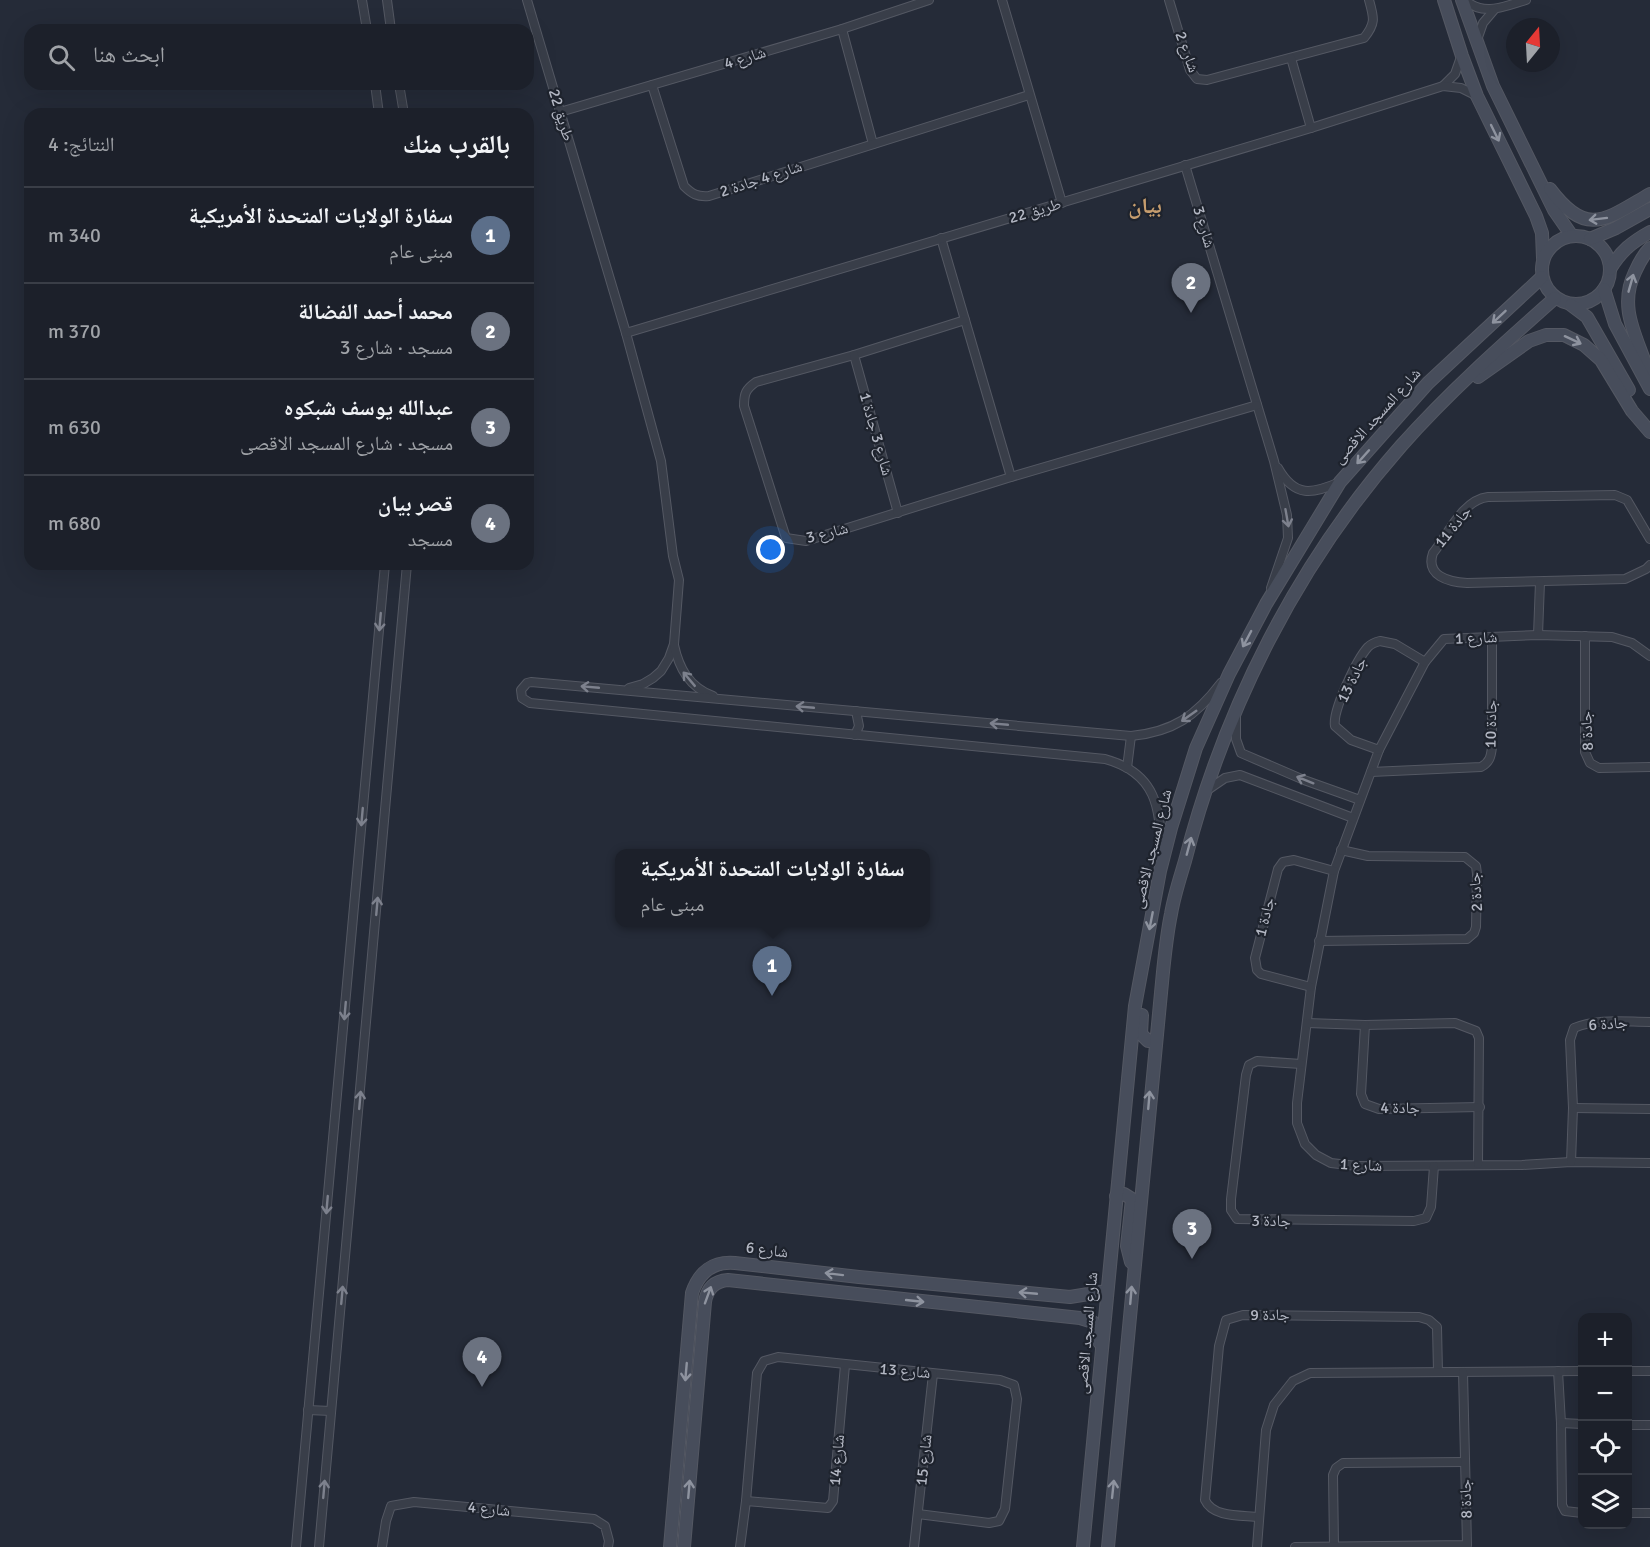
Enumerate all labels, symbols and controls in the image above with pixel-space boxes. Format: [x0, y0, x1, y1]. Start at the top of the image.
north arrow [1506, 18, 1560, 72]
search box [24, 24, 534, 90]
street label: شارع 2 [1170, 29, 1204, 75]
icon: search [45, 41, 78, 74]
text: ابحث هنا [93, 41, 165, 68]
street label: شارع 4 [722, 42, 768, 74]
street label: طريق 22 [544, 86, 578, 144]
one-way arrow [1490, 123, 1502, 141]
text: بالقرب منك [403, 129, 510, 161]
text: النتائج: 4 [48, 132, 115, 157]
street label: شارع 4 جادة 2 [717, 156, 805, 202]
district label: بيان [1128, 192, 1162, 219]
street label: طريق 22 [1006, 194, 1064, 228]
text: سفارة الولايات المتحدة الأمريكية [189, 202, 453, 229]
street label: شارع 3 [1188, 204, 1220, 250]
one-way arrow [1589, 213, 1608, 224]
text: 340 m [48, 223, 101, 248]
text: 1 [485, 223, 496, 248]
text: مبنى عام [389, 239, 453, 264]
pin: 2 [1172, 264, 1210, 313]
one-way arrow [1626, 274, 1637, 293]
text: محمد أحمد الفضالة [298, 298, 453, 325]
one-way arrow [1491, 310, 1506, 324]
text: 370 m [48, 319, 101, 344]
text: 2 [485, 319, 496, 344]
one-way arrow [1563, 334, 1581, 346]
text: مسجد · شارع 3 [340, 335, 453, 360]
street label: شارع المسجد الاقصى [1329, 364, 1425, 468]
street label: شارع 3 جادة 1 [855, 390, 897, 478]
text: عبدالله يوسف شبكوه [284, 394, 453, 421]
text: 630 m [48, 415, 101, 440]
text: 3 [485, 415, 496, 440]
text: مسجد · شارع المسجد الاقصى [240, 431, 453, 456]
one-way arrow [1356, 449, 1370, 464]
text: قصر بيان [378, 490, 453, 517]
street label: جادة 11 [1430, 502, 1476, 552]
one-way arrow [1282, 508, 1293, 527]
text: 680 m [48, 511, 101, 536]
text: 4 [485, 511, 496, 536]
street label: شارع 3 [804, 518, 850, 548]
text: مسجد [408, 527, 453, 552]
your location [756, 535, 785, 564]
one-way arrow [374, 612, 385, 632]
street label: شارع 1 [1454, 627, 1498, 649]
one-way arrow [1241, 629, 1253, 647]
street label: جادة 13 [1332, 654, 1372, 706]
one-way arrow [683, 671, 696, 687]
one-way arrow [580, 681, 600, 692]
street label: جادة 10 [1481, 700, 1501, 748]
one-way arrow [795, 701, 815, 712]
one-way arrow [1182, 710, 1198, 722]
street label: جادة 8 [1576, 711, 1598, 751]
one-way arrow [990, 718, 1009, 729]
one-way arrow [1296, 774, 1315, 785]
street label: شارع المسجد الاقصى [1127, 787, 1177, 911]
one-way arrow [356, 806, 367, 826]
one-way arrow [1183, 837, 1195, 856]
popup [615, 849, 930, 927]
text: سفارة الولايات المتحدة الأمريكية [640, 855, 905, 882]
street label: جادة 2 [1465, 872, 1487, 912]
text: مبنى عام [640, 892, 704, 917]
street label: جادة 1 [1251, 895, 1279, 939]
one-way arrow [372, 897, 383, 917]
one-way arrow [1145, 911, 1156, 930]
pin: 1 [752, 946, 792, 996]
one-way arrow [339, 1000, 350, 1020]
street label: جادة 6 [1588, 1013, 1628, 1035]
one-way arrow [354, 1091, 365, 1111]
one-way arrow [1144, 1091, 1155, 1111]
street label: جادة 4 [1380, 1098, 1420, 1118]
street label: شارع 1 [1339, 1154, 1383, 1176]
one-way arrow [321, 1194, 332, 1214]
pin: 3 [1172, 1210, 1212, 1259]
street label: جادة 3 [1251, 1211, 1291, 1231]
street label: شارع 6 [745, 1237, 789, 1263]
one-way arrow [825, 1269, 844, 1280]
street label: شارع المسجد الاقصى [1072, 1271, 1102, 1395]
one-way arrow [337, 1285, 348, 1305]
one-way arrow [1126, 1285, 1137, 1305]
one-way arrow [704, 1287, 715, 1305]
one-way arrow [1019, 1287, 1039, 1298]
one-way arrow [904, 1296, 924, 1307]
street label: جادة 9 [1250, 1305, 1290, 1325]
map controls [1578, 1313, 1632, 1529]
button: + [1578, 1313, 1632, 1367]
pin: 4 [462, 1338, 502, 1387]
street label: شارع 13 [879, 1359, 931, 1383]
one-way arrow [681, 1362, 692, 1382]
button: − [1578, 1367, 1632, 1421]
button: locate [1578, 1421, 1632, 1475]
street label: شارع 15 [911, 1433, 937, 1487]
street label: شارع 14 [825, 1434, 849, 1486]
button: layers [1578, 1475, 1632, 1529]
one-way arrow [319, 1479, 330, 1499]
one-way arrow [684, 1479, 695, 1499]
one-way arrow [1108, 1479, 1119, 1499]
street label: جادة 8 [1455, 1479, 1477, 1519]
street label: شارع 4 [467, 1497, 511, 1521]

